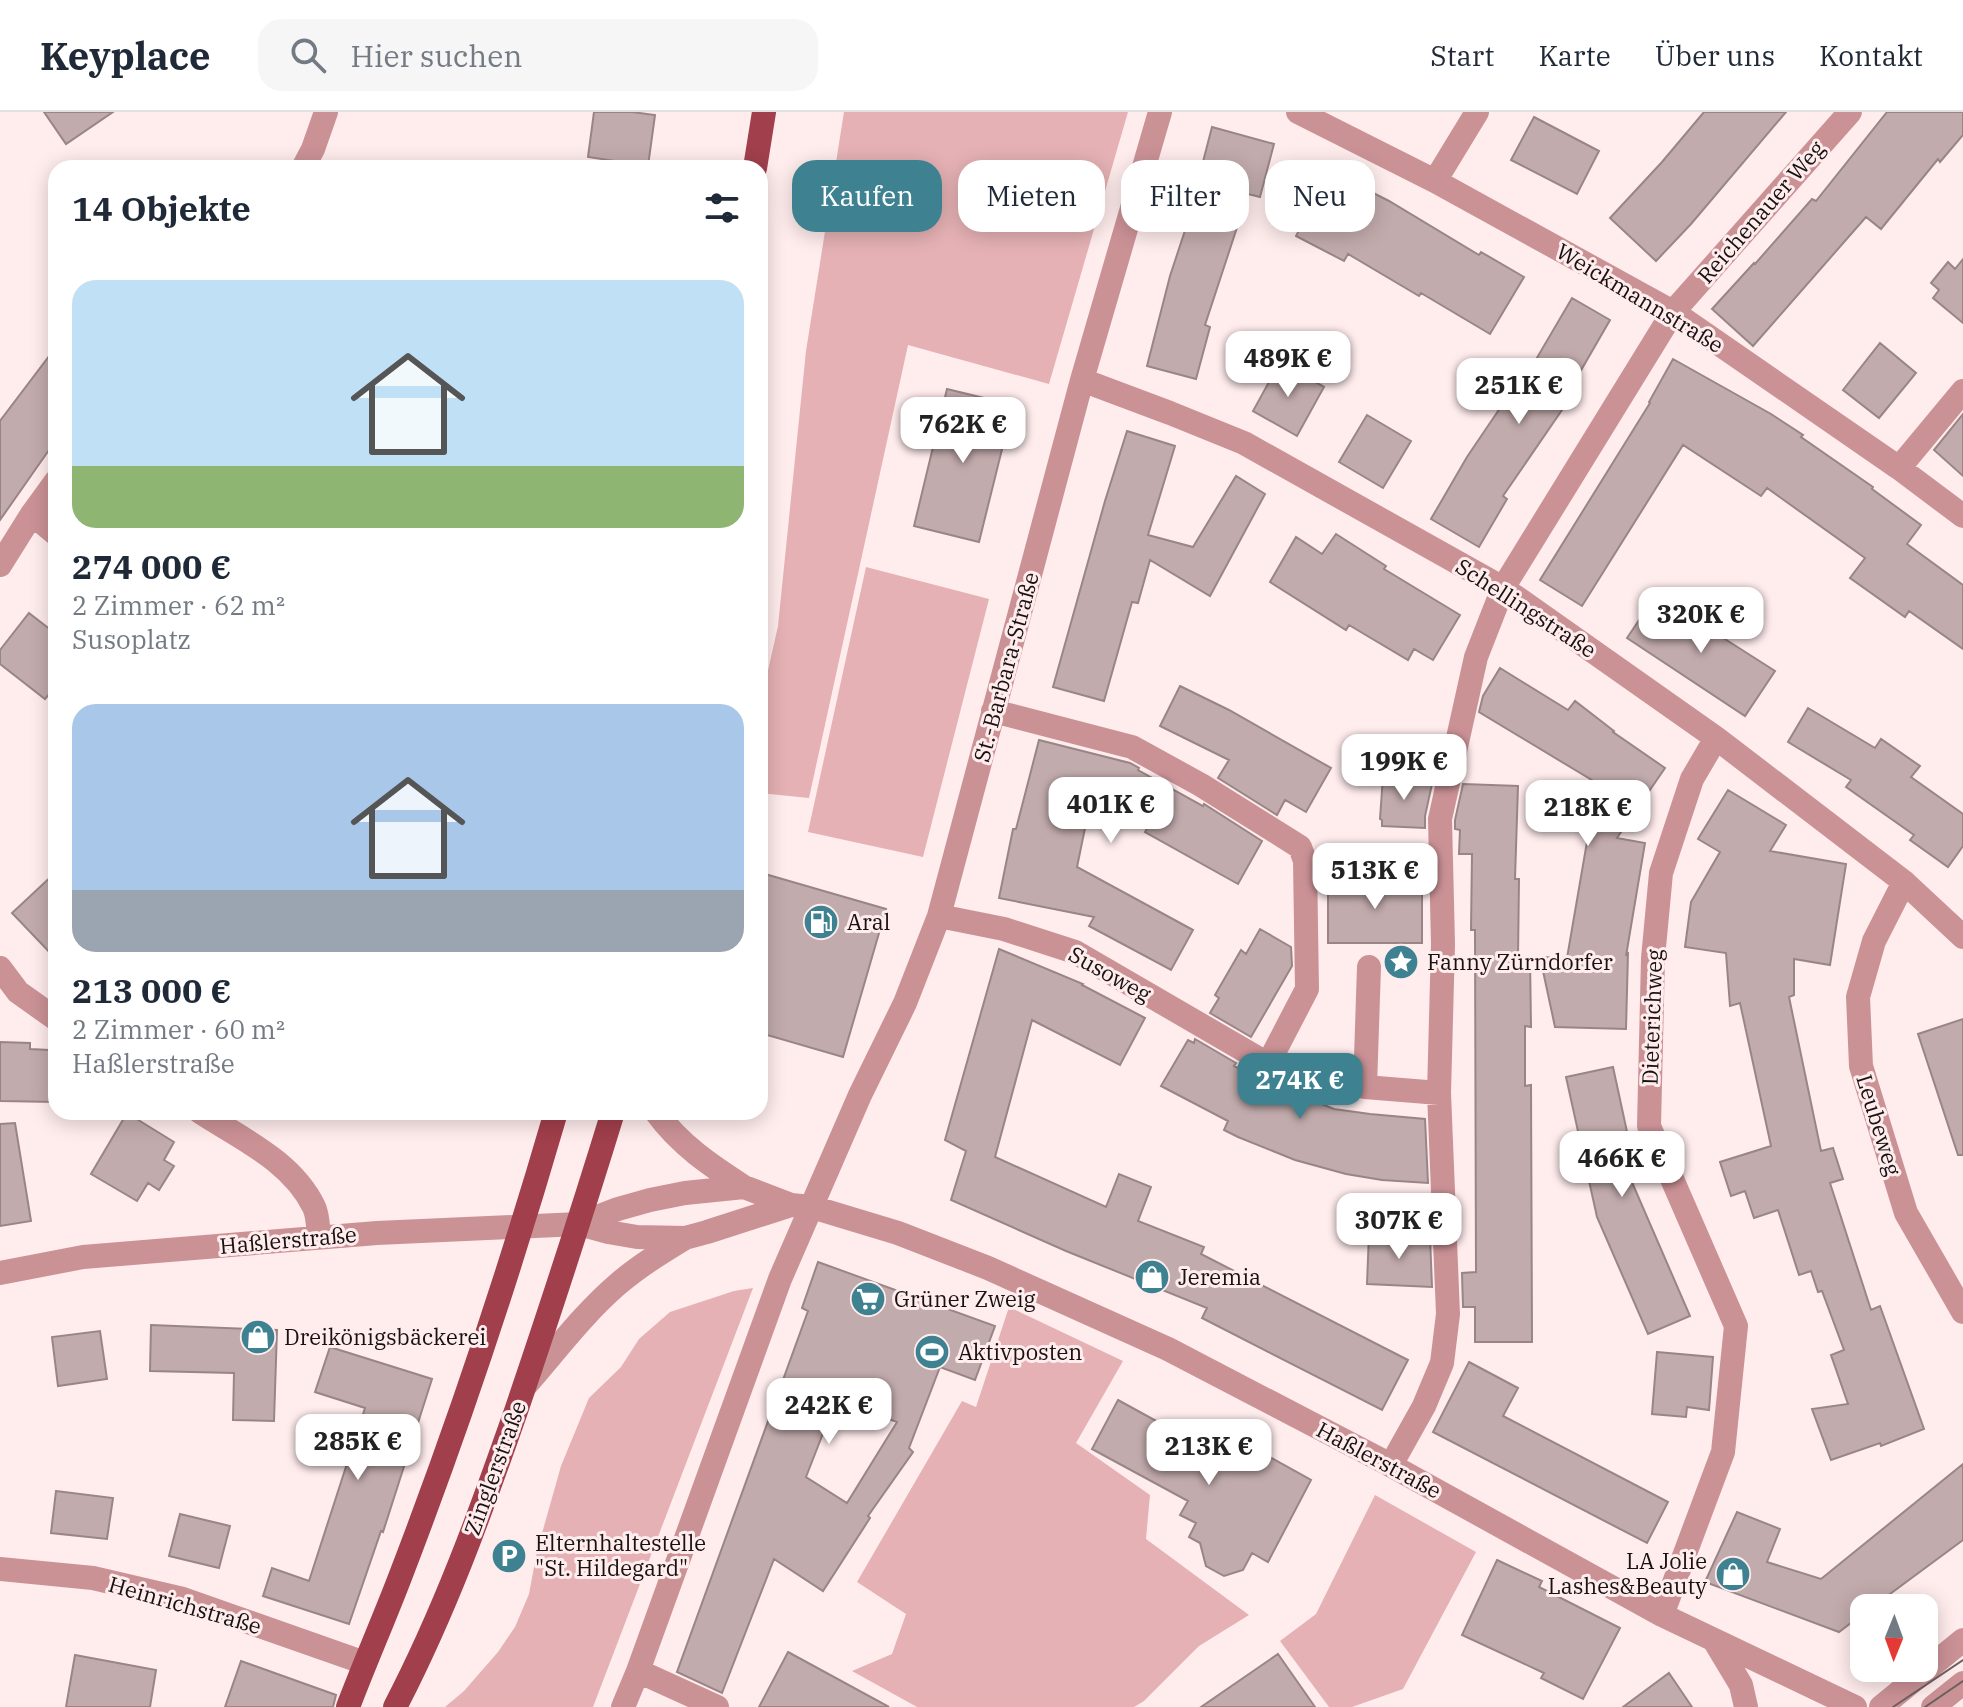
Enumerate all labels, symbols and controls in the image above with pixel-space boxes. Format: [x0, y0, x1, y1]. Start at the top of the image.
search box [258, 19, 818, 91]
text: Keyplace [40, 31, 210, 80]
icon: search [286, 33, 330, 77]
text: Hier suchen [350, 36, 523, 75]
text: Start [1430, 37, 1494, 74]
text: Karte [1538, 37, 1611, 74]
text: Über uns [1655, 37, 1775, 74]
text: Kontakt [1819, 37, 1923, 74]
street label: Reichenauer Weg [1691, 134, 1831, 289]
chip: Kaufen [792, 160, 942, 232]
chip: Mieten [958, 160, 1105, 232]
chip: Filter [1121, 160, 1249, 232]
chip: Neu [1265, 160, 1375, 232]
text: 14 Objekte [72, 186, 251, 230]
icon: filters [700, 186, 744, 230]
street label: Weickmannstraße [1551, 236, 1729, 359]
pin: 489K € [1223, 331, 1353, 399]
icon: home [336, 332, 480, 476]
text: 489K € [1244, 340, 1332, 374]
pin: 251K € [1454, 358, 1584, 426]
text: 251K € [1475, 367, 1563, 401]
pin: 762K € [898, 397, 1028, 465]
text: 762K € [919, 406, 1007, 440]
text: 274 000 € [72, 544, 231, 588]
street label: Schellingstraße [1450, 551, 1602, 664]
street label: St.-Barbara-Straße [966, 569, 1045, 765]
pin: 320K € [1636, 587, 1766, 655]
text: 2 Zimmer · 62 m² [72, 588, 285, 622]
text: 320K € [1657, 596, 1745, 630]
text: Susoplatz [72, 622, 191, 656]
pin: 199K € [1339, 734, 1469, 802]
text: 199K € [1360, 743, 1448, 777]
icon: home [336, 756, 480, 900]
pin: 401K € [1046, 777, 1176, 845]
pin: 218K € [1523, 780, 1653, 848]
text: 401K € [1067, 786, 1155, 820]
text: 218K € [1544, 789, 1632, 823]
pin: 513K € [1310, 843, 1440, 911]
text: 513K € [1331, 852, 1419, 886]
fuel station icon: Aral [802, 903, 840, 941]
place label: Aral [847, 907, 890, 936]
street label: Susoweg [1064, 939, 1157, 1008]
place icon: Fanny Zürndorfer [1382, 943, 1420, 981]
place label: Fanny Zürndorfer [1427, 947, 1613, 976]
street label: Dieterichweg [1635, 948, 1668, 1085]
text: 213 000 € [72, 968, 231, 1012]
text: 2 Zimmer · 60 m² [72, 1012, 285, 1046]
text: Haßlerstraße [72, 1046, 235, 1080]
pin: 274K € [1235, 1053, 1365, 1121]
text: 274K € [1256, 1062, 1344, 1096]
street label: Leubeweg [1850, 1071, 1909, 1179]
pin: 466K € [1557, 1131, 1687, 1199]
text: 466K € [1578, 1140, 1666, 1174]
pin: 307K € [1334, 1193, 1464, 1261]
text: 307K € [1355, 1202, 1443, 1236]
street label: Haßlerstraße [218, 1219, 358, 1260]
shop icon: Jeremia [1133, 1258, 1171, 1296]
place label: Jeremia [1178, 1262, 1261, 1291]
supermarket icon: Grüner Zweig [849, 1280, 887, 1318]
place label: Grüner Zweig [894, 1284, 1036, 1313]
shop icon: Dreikönigsbäckerei [239, 1318, 277, 1356]
place label: Dreikönigsbäckerei [284, 1322, 486, 1351]
sports icon: Aktivposten [913, 1333, 951, 1371]
place label: Aktivposten [958, 1337, 1082, 1366]
pin: 242K € [764, 1378, 894, 1446]
text: 242K € [785, 1387, 873, 1421]
street label: Zinglerstraße [457, 1397, 532, 1539]
pin: 285K € [293, 1414, 423, 1482]
street label: Haßlerstraße [1312, 1414, 1447, 1505]
pin: 213K € [1144, 1419, 1274, 1487]
text: 285K € [314, 1423, 402, 1457]
text: 213K € [1165, 1428, 1253, 1462]
place label: Elternhaltestelle "St. Hildegard" [535, 1528, 706, 1582]
parking icon: Elternhaltestelle "St. Hildegard" [490, 1537, 528, 1575]
place label: LA Jolie Lashes&Beauty [1548, 1546, 1707, 1600]
shop icon: LA Jolie Lashes&Beauty [1714, 1555, 1752, 1593]
street label: Heinrichstraße [105, 1569, 265, 1640]
north arrow [1850, 1594, 1938, 1682]
map controls [1850, 1594, 1938, 1682]

